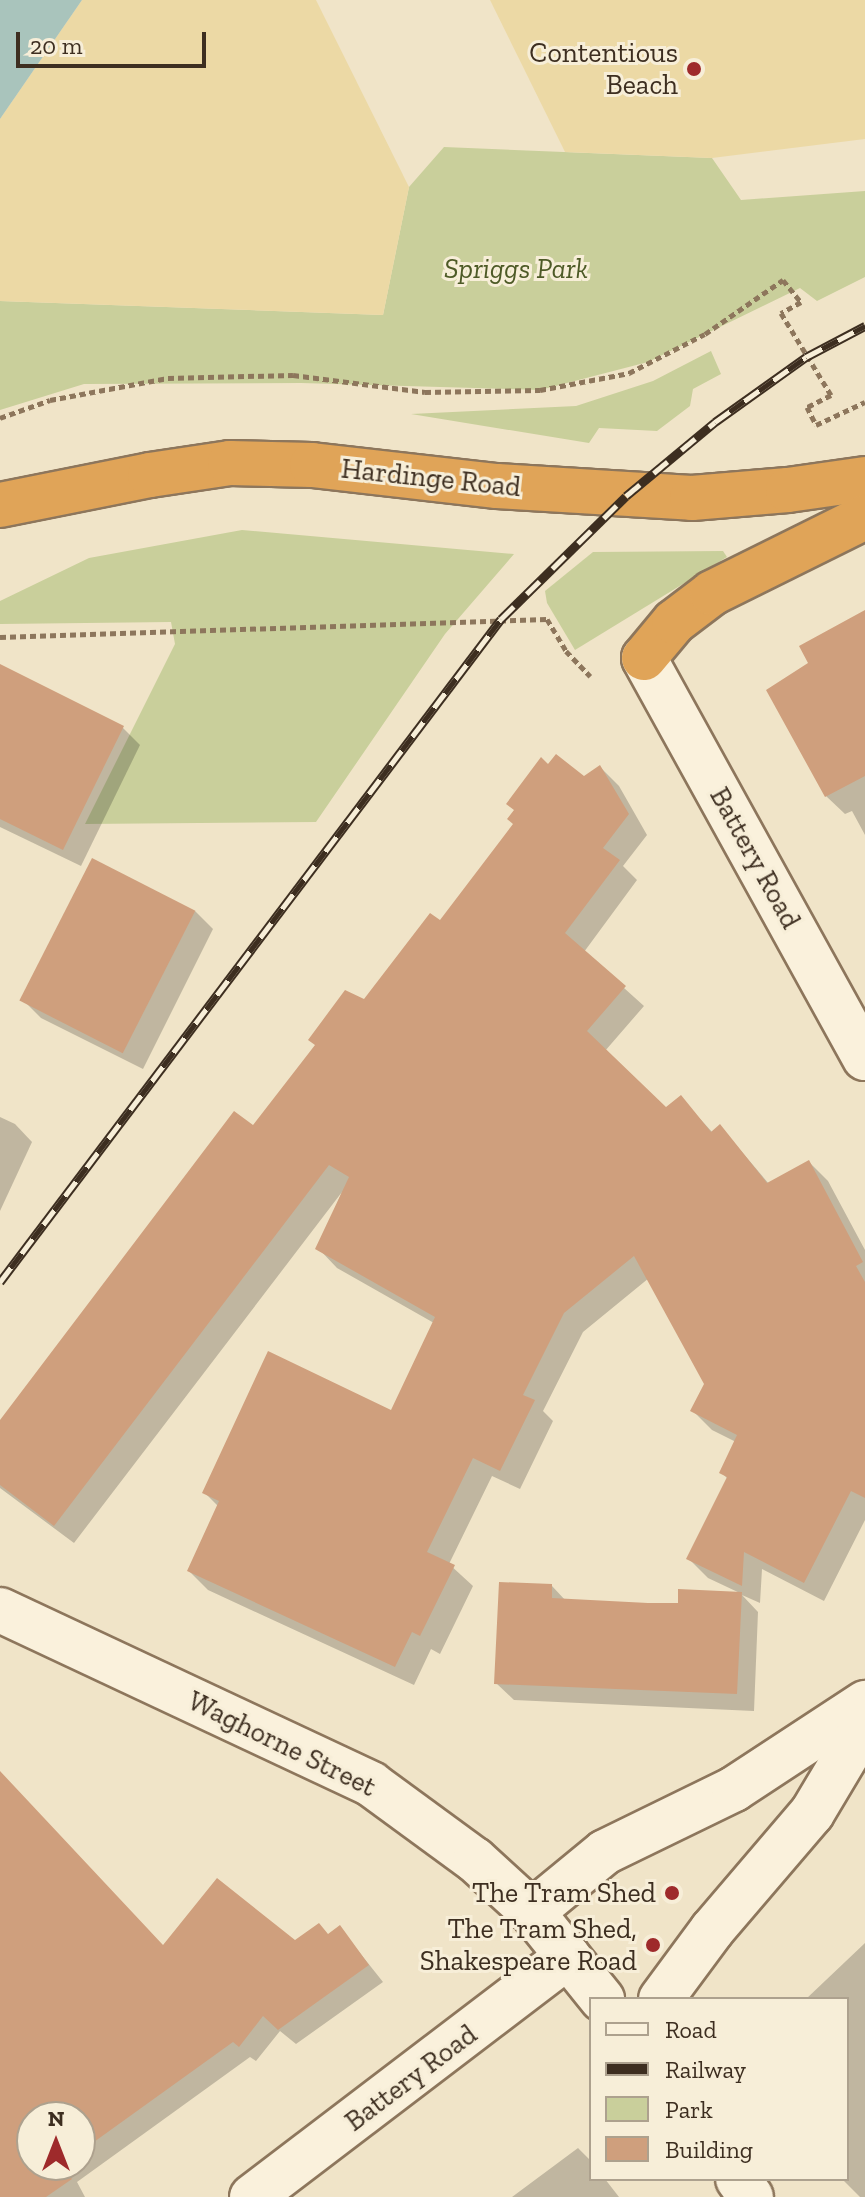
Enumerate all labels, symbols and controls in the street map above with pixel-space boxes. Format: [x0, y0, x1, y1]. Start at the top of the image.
scale bar [20, 16, 210, 66]
text: 20 m [30, 31, 82, 60]
place label: Contentious Beach [529, 36, 678, 102]
marker: Contentious Beach [685, 60, 703, 78]
park label: Spriggs Park [444, 252, 588, 286]
street label: Hardinge Road [340, 452, 522, 504]
street label: Battery Road [702, 781, 808, 935]
street label: Waghorne Street [183, 1684, 381, 1804]
place label: The Tram Shed [472, 1876, 656, 1910]
marker: The Tram Shed [663, 1884, 681, 1902]
place label: The Tram Shed, Shakespeare Road [420, 1912, 637, 1978]
marker: The Tram Shed, Shakespeare Road [644, 1936, 662, 1954]
legend [589, 1997, 849, 2181]
text: Road [665, 2015, 717, 2044]
street label: Battery Road [338, 2017, 484, 2139]
text: Railway [665, 2055, 746, 2084]
text: Park [665, 2095, 713, 2124]
north arrow [16, 2101, 96, 2181]
text: N [48, 2105, 64, 2132]
text: Building [665, 2135, 753, 2164]

